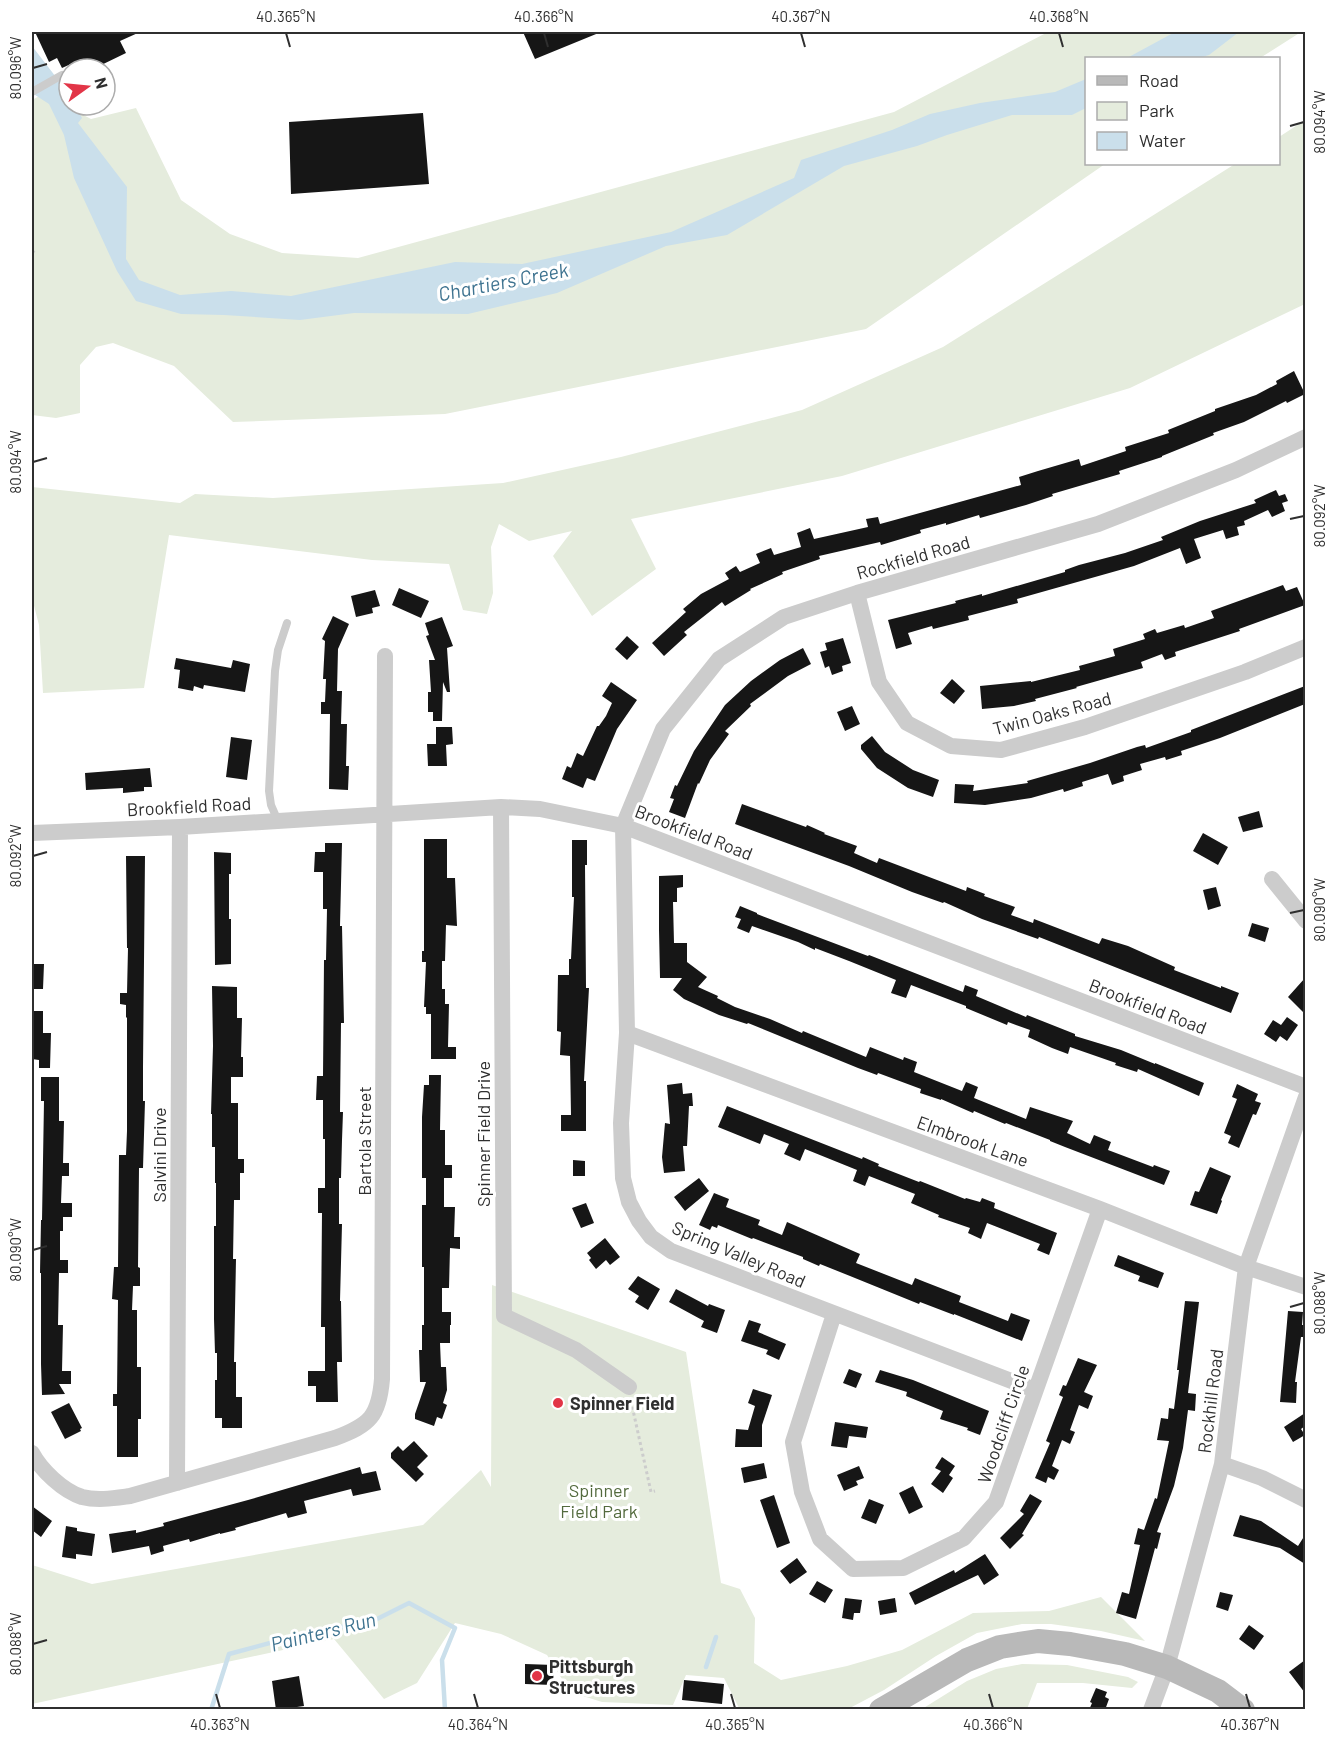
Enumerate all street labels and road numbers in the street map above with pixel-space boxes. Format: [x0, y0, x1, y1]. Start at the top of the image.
street label: Rockfield Road [854, 530, 972, 584]
street label: Twin Oaks Road [990, 687, 1114, 739]
street label: Brookfield Road [126, 792, 252, 820]
street label: Brookfield Road [632, 799, 756, 865]
street label: Brookfield Road [1086, 973, 1210, 1039]
street label: Spinner Field Drive [472, 1061, 494, 1207]
street label: Bartola Street [353, 1086, 375, 1196]
street label: Salvini Drive [148, 1108, 170, 1202]
street label: Elmbrook Lane [914, 1111, 1032, 1171]
street label: Spring Valley Road [669, 1216, 809, 1292]
street label: Rockhill Road [1193, 1347, 1227, 1455]
street label: Woodcliff Circle [972, 1362, 1034, 1486]

